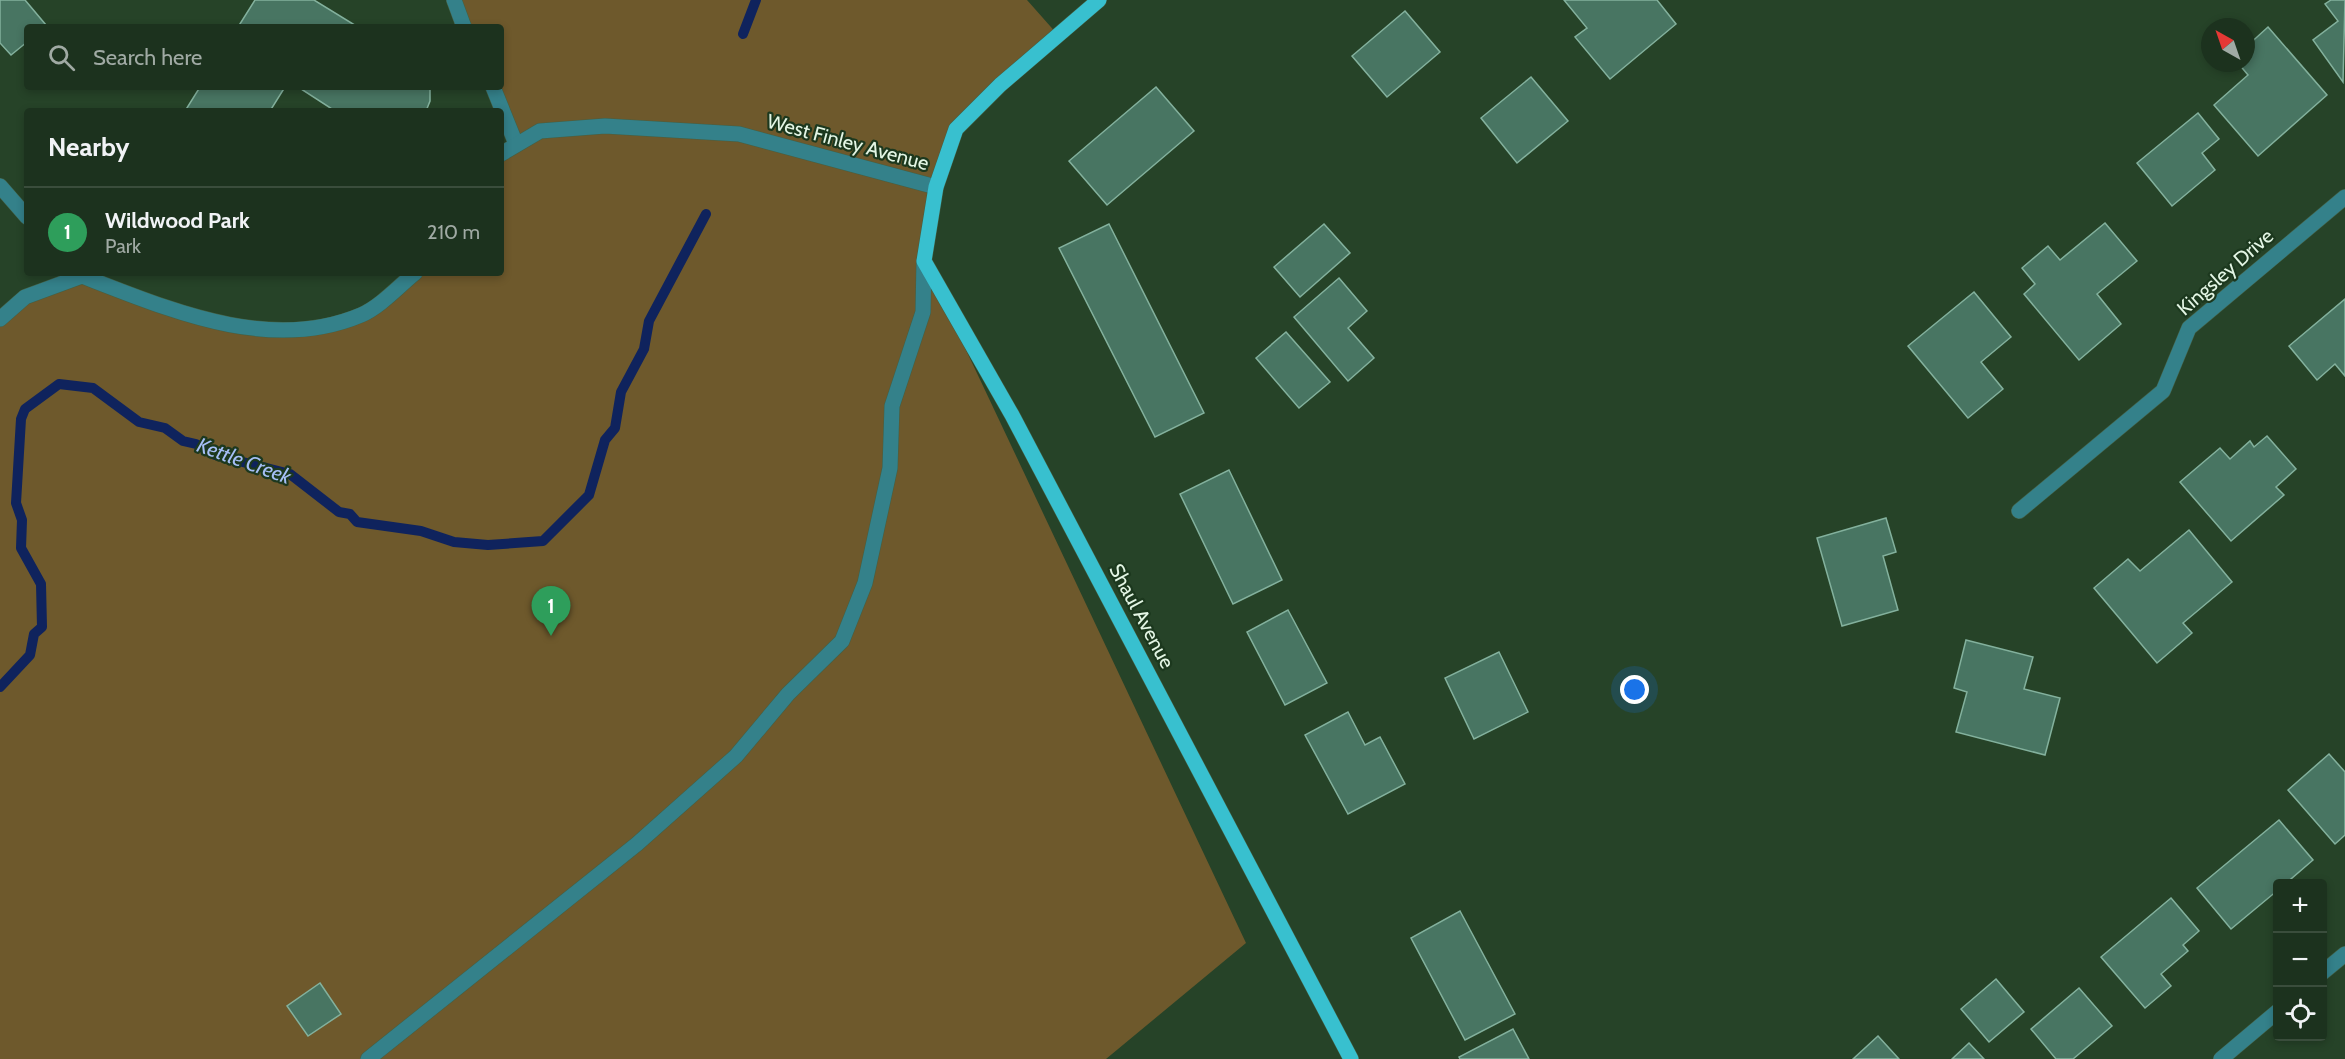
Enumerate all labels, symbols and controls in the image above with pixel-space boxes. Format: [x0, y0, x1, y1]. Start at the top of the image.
north arrow [2201, 18, 2255, 72]
search box [24, 24, 504, 90]
icon: search [45, 41, 78, 74]
text: Search here [93, 44, 202, 71]
street label: West Finley Avenue [765, 109, 931, 175]
text: Nearby [48, 131, 129, 163]
text: Wildwood Park [105, 207, 250, 234]
text: 1 [64, 220, 71, 244]
text: 210 m [427, 220, 480, 244]
street label: Kingsley Drive [2172, 224, 2278, 320]
text: Park [105, 234, 141, 258]
water label: Kettle Creek [194, 432, 296, 489]
street label: Shaul Avenue [1104, 560, 1180, 672]
pin: 1 [532, 586, 570, 636]
your location [1620, 675, 1649, 704]
map controls [2273, 879, 2327, 1041]
button: + [2273, 879, 2327, 933]
button: − [2273, 933, 2327, 987]
button: locate [2273, 987, 2327, 1041]

